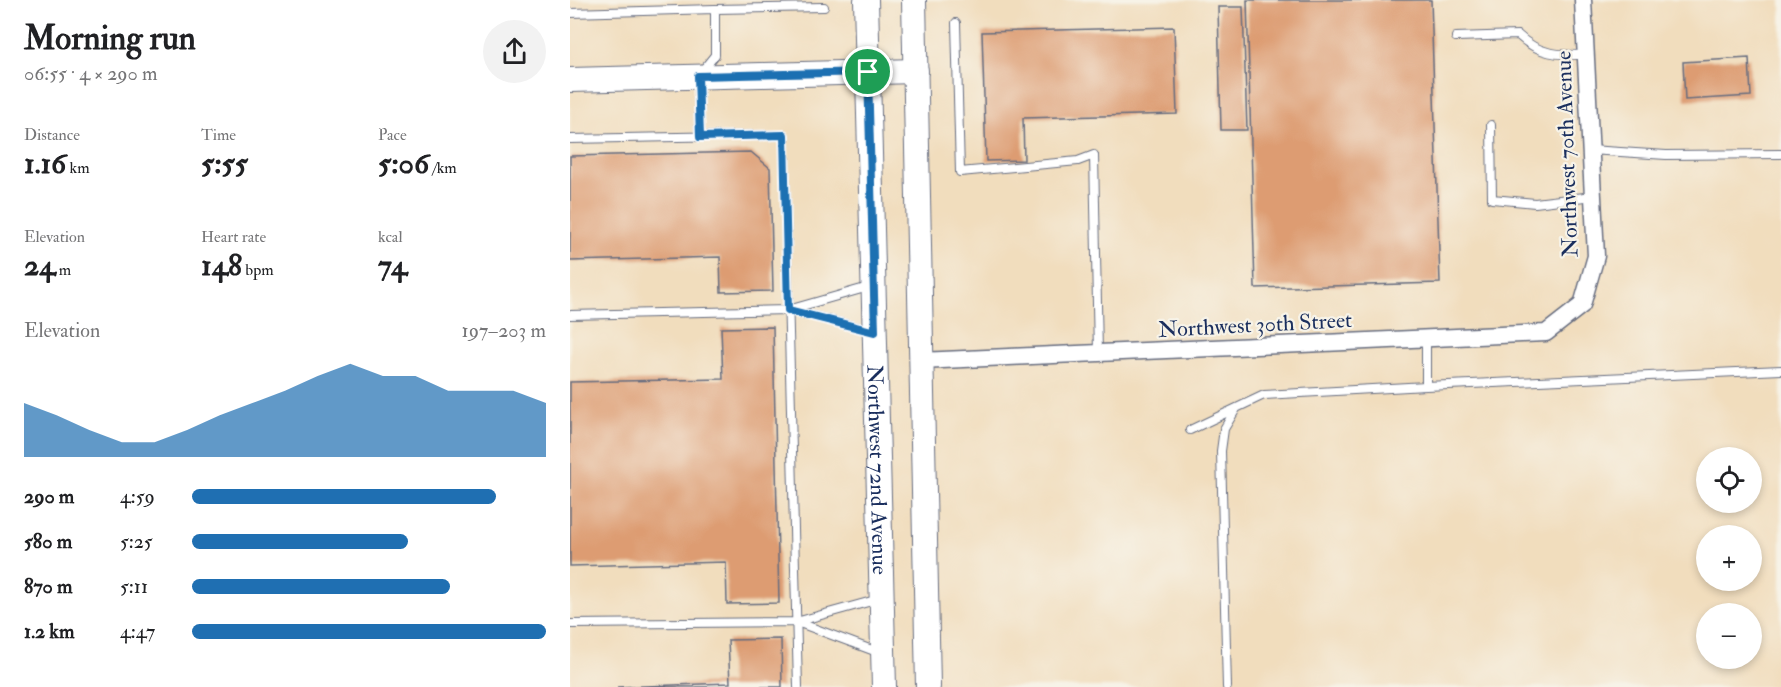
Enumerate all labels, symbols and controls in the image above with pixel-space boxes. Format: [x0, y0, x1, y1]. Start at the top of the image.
text: Morning run [24, 18, 196, 59]
button: share [483, 20, 546, 83]
pin [842, 46, 893, 97]
street label: Northwest 70th Avenue [1549, 50, 1585, 258]
icon: arrive [851, 55, 884, 88]
text: 06:55 · 4 × 290 m [24, 61, 158, 86]
text: Distance [24, 125, 80, 145]
text: Time [201, 125, 236, 145]
text: Pace [378, 125, 407, 145]
text: 1.16 [24, 145, 66, 182]
text: 5:55 [201, 145, 248, 182]
text: 5:06 [378, 145, 429, 182]
text: km [66, 158, 90, 178]
text: /km [429, 158, 457, 178]
text: Elevation [24, 227, 85, 247]
text: Heart rate [201, 227, 266, 247]
text: kcal [378, 227, 403, 247]
text: 24 [24, 247, 55, 284]
text: 148 [201, 247, 242, 284]
text: 74 [378, 247, 407, 284]
text: m [55, 260, 71, 280]
text: bpm [242, 260, 274, 280]
street label: Northwest 30th Street [1157, 306, 1353, 344]
text: Elevation [24, 318, 100, 343]
text: 197–203 m [462, 318, 546, 343]
street label: Northwest 72nd Avenue [861, 364, 894, 575]
map controls [1696, 447, 1762, 669]
button: locate [1696, 447, 1762, 513]
text: 290 m [24, 484, 74, 509]
text: 4:59 [120, 484, 155, 509]
button: + [1696, 525, 1762, 591]
text: 580 m [24, 529, 72, 554]
text: 5:25 [120, 529, 153, 554]
text: 870 m [24, 574, 73, 599]
text: 5:11 [120, 574, 148, 599]
button: − [1696, 603, 1762, 669]
text: 1.2 km [24, 619, 74, 644]
text: 4:47 [120, 619, 155, 644]

